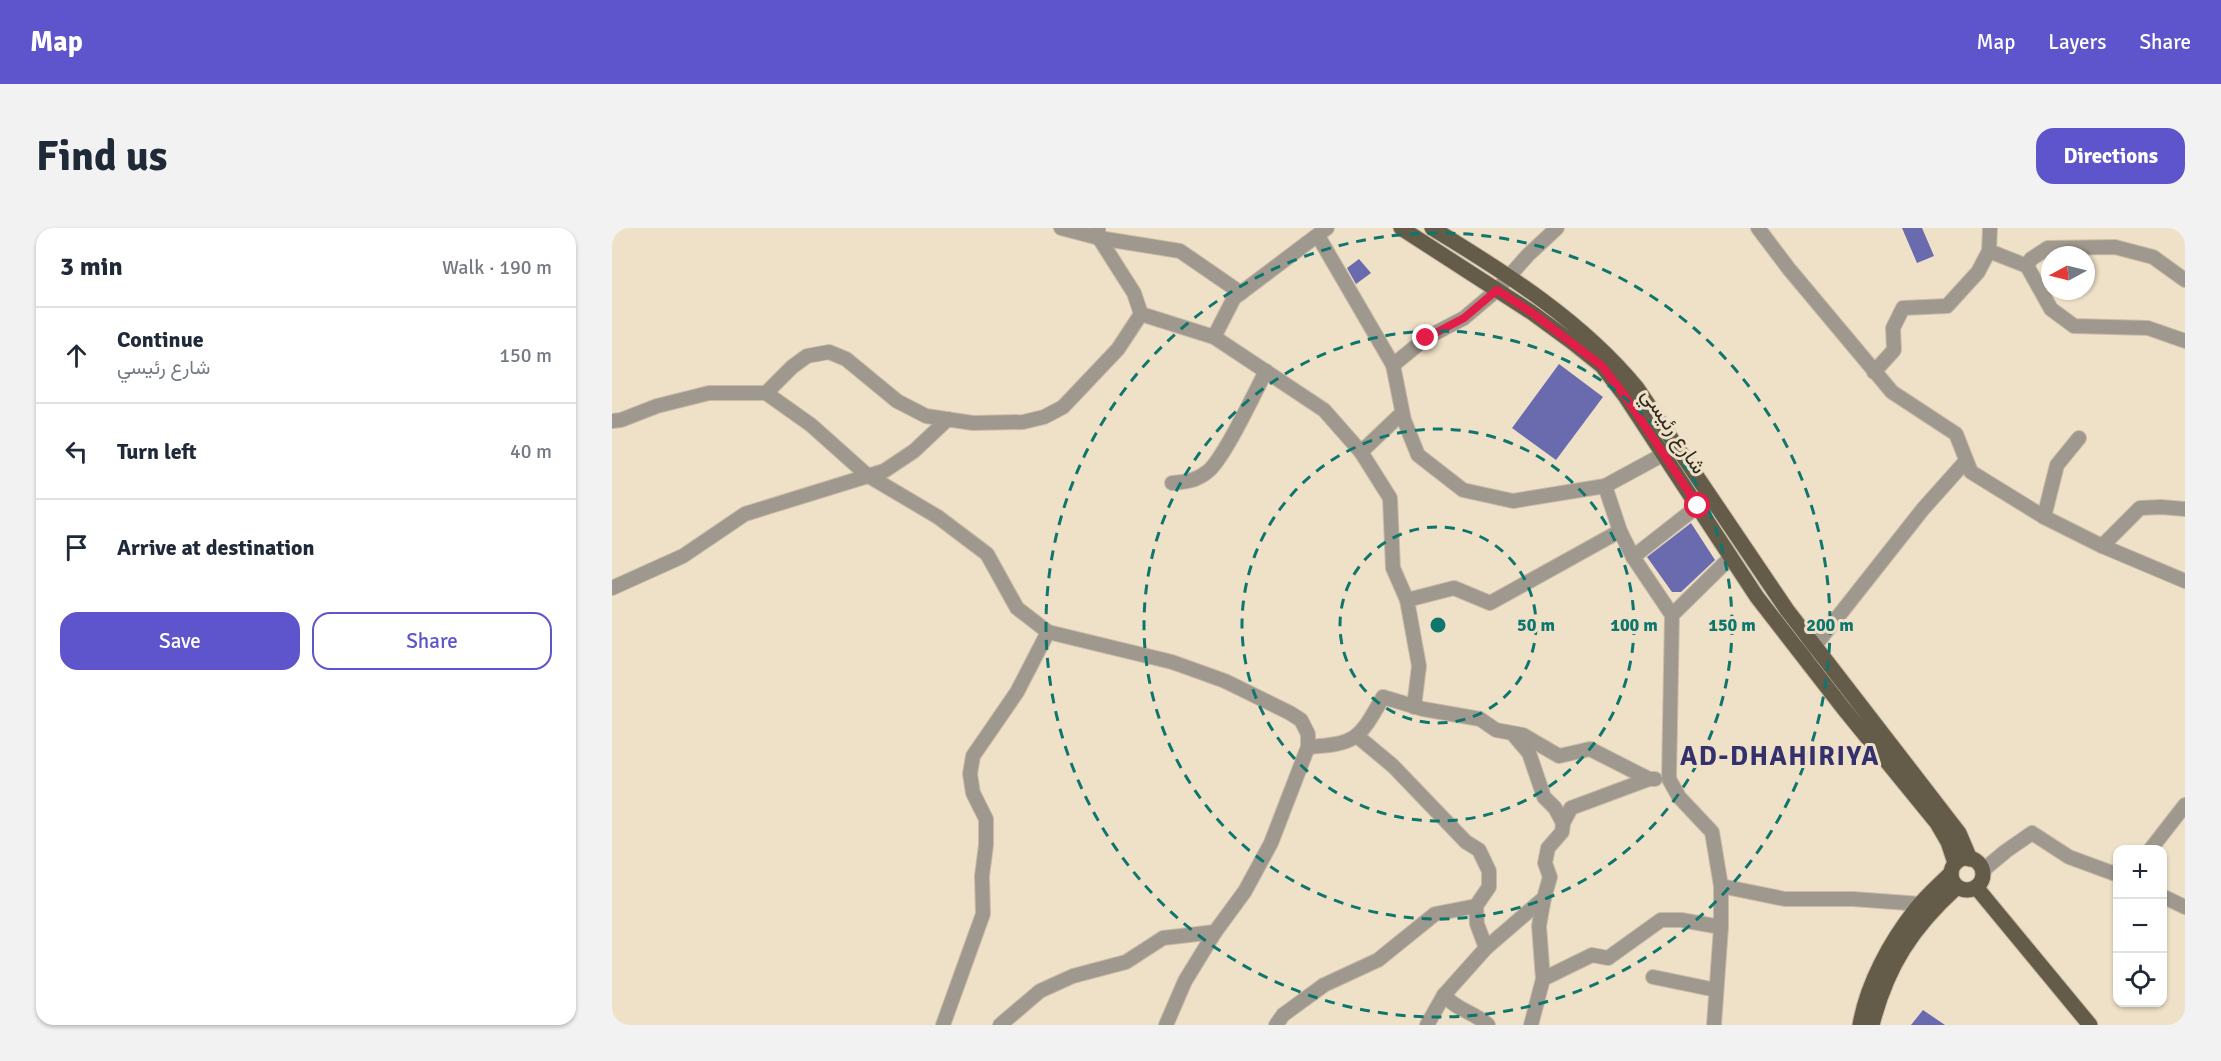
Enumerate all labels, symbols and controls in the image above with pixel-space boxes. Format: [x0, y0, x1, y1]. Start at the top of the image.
text: Map [30, 25, 83, 59]
text: Map [1977, 29, 2015, 55]
text: Layers [2048, 29, 2106, 55]
text: Share [2139, 29, 2191, 55]
button: Directions [2036, 128, 2185, 184]
text: Find us [36, 131, 167, 182]
north arrow [2041, 246, 2095, 300]
text: 3 min [60, 251, 123, 283]
text: Walk · 190 m [442, 255, 552, 280]
route end [1412, 324, 1438, 350]
text: Continue [117, 326, 204, 353]
icon: ahead [60, 339, 93, 372]
text: 150 m [499, 343, 552, 368]
text: شارع رئيسي [117, 355, 210, 380]
street label: شارع رئيسي [1632, 383, 1712, 481]
icon: left [60, 435, 93, 468]
text: Turn left [117, 438, 197, 465]
text: 40 m [510, 439, 552, 464]
route start [1684, 492, 1710, 518]
icon: arrive [60, 531, 93, 564]
text: Arrive at destination [117, 534, 314, 561]
button: Save [60, 612, 300, 670]
button: Share [312, 612, 552, 670]
text: 50 m [1517, 614, 1555, 636]
text: 100 m [1610, 614, 1658, 636]
text: 150 m [1708, 614, 1756, 636]
text: 200 m [1806, 614, 1854, 636]
centre of rings [1428, 615, 1448, 635]
district label: AD-DHAHIRIYA [1680, 740, 1880, 773]
map controls [2113, 845, 2167, 1007]
button: + [2113, 845, 2167, 899]
button: − [2113, 899, 2167, 953]
button: locate [2113, 953, 2167, 1007]

